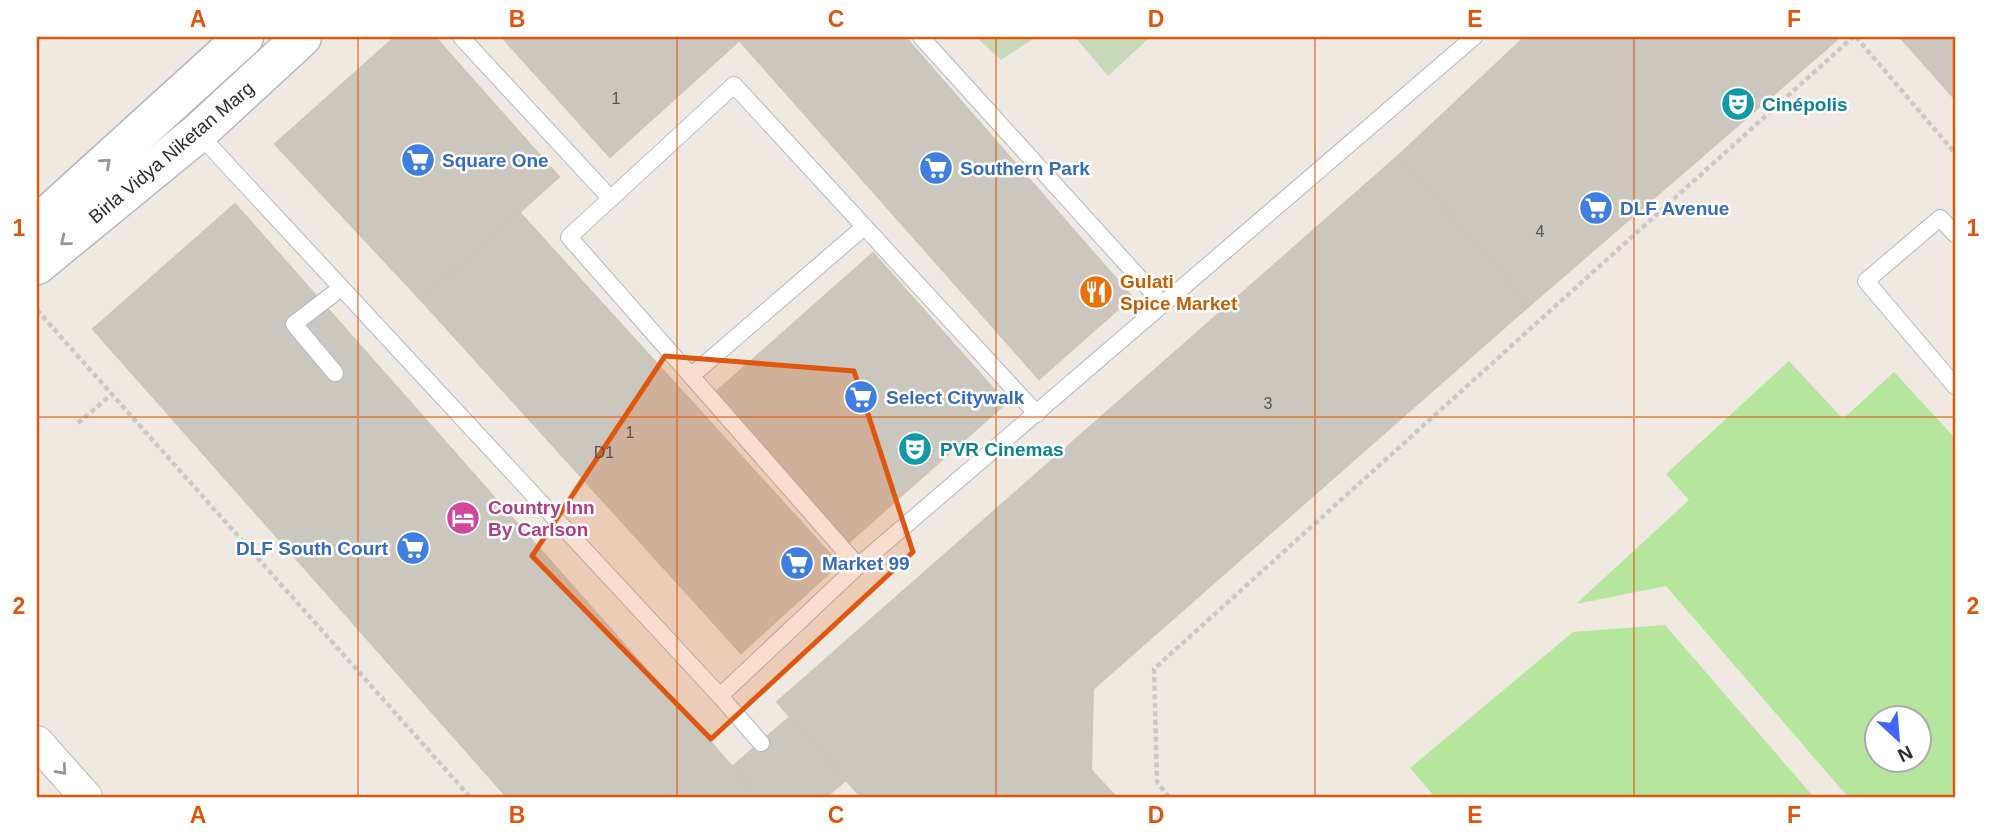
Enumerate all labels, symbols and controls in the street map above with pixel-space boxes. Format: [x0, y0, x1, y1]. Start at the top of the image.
text: A [190, 6, 206, 32]
text: B [509, 6, 525, 32]
text: C [828, 6, 844, 32]
text: D [1148, 6, 1164, 32]
text: E [1467, 6, 1483, 32]
text: F [1787, 6, 1801, 32]
street label: Birla Vidya Niketan Marg [85, 77, 258, 228]
theatre icon: Cinépolis [1719, 85, 1757, 123]
house number: 1 [612, 90, 621, 107]
place label: Cinépolis [1762, 94, 1848, 115]
supermarket icon: Square One [399, 141, 437, 179]
supermarket icon: Southern Park [917, 149, 955, 187]
place label: Square One [442, 150, 549, 171]
place label: Southern Park [960, 158, 1090, 179]
one-way arrow [98, 159, 111, 171]
supermarket icon: DLF Avenue [1577, 189, 1615, 227]
place label: DLF Avenue [1620, 198, 1729, 219]
text: 1 [13, 215, 26, 241]
text: 1 [1967, 215, 1980, 241]
house number: 4 [1536, 223, 1545, 240]
one-way arrow [61, 233, 73, 246]
place label: Gulati Spice Market [1120, 271, 1238, 314]
restaurant icon: Gulati Spice Market [1077, 273, 1115, 311]
supermarket icon: Select Citywalk [842, 378, 880, 416]
place label: Select Citywalk [886, 387, 1025, 408]
house number: 3 [1264, 395, 1273, 412]
house number: 1 [626, 424, 635, 441]
theatre icon: PVR Cinemas [896, 430, 934, 468]
place label: PVR Cinemas [940, 439, 1064, 460]
house number: D1 [594, 444, 614, 461]
place label: Country Inn By Carlson [488, 497, 595, 540]
hotel icon: Country Inn By Carlson [444, 499, 482, 537]
supermarket icon: DLF South Court [394, 529, 432, 567]
place label: DLF South Court [236, 538, 389, 559]
supermarket icon: Market 99 [778, 544, 816, 582]
place label: Market 99 [822, 553, 910, 574]
text: 2 [13, 593, 25, 619]
text: 2 [1967, 593, 1979, 619]
north arrow [1862, 704, 1932, 774]
text: N [1894, 741, 1916, 766]
one-way arrow [53, 762, 66, 775]
text: A [190, 802, 206, 828]
text: B [509, 802, 525, 828]
text: C [828, 802, 844, 828]
text: D [1148, 802, 1164, 828]
text: E [1467, 802, 1483, 828]
text: F [1787, 802, 1801, 828]

